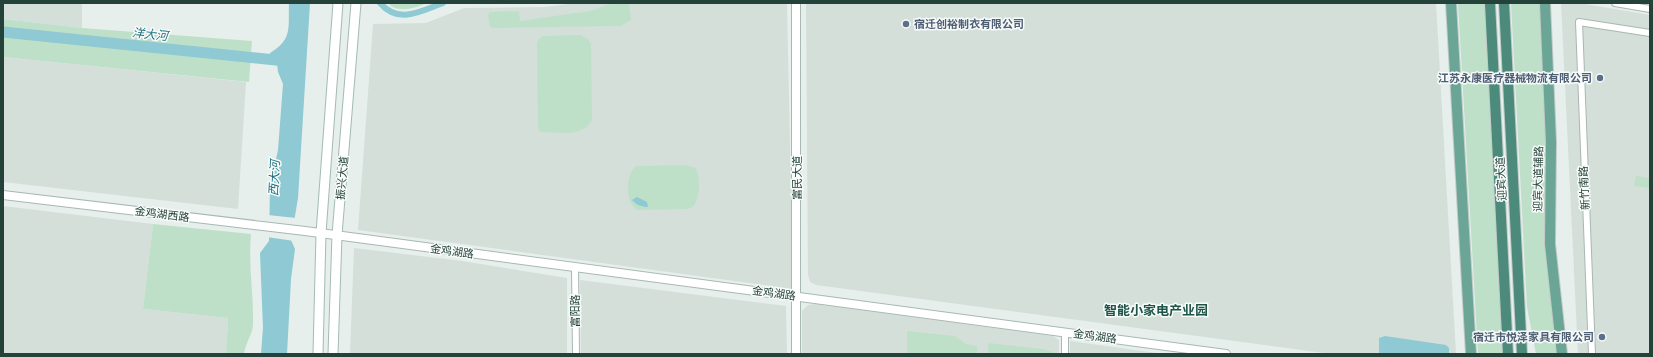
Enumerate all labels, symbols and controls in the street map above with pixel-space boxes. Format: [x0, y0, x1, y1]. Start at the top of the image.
place label: 宿迁创裕制衣有限公司 [914, 17, 1024, 31]
marker: 宿迁创裕制衣有限公司 [901, 19, 911, 29]
water label: 洋大河 [131, 25, 171, 44]
place label: 江苏永康医疗器械物流有限公司 [1438, 71, 1592, 85]
marker: 江苏永康医疗器械物流有限公司 [1595, 73, 1605, 83]
street label: 迎宾大道辅路 [1530, 146, 1546, 212]
street label: 振兴大道 [333, 155, 351, 201]
street label: 富民大道 [790, 156, 804, 200]
street label: 迎宾大道 [1493, 157, 1509, 201]
water label: 西大河 [266, 158, 283, 196]
street label: 新竹南路 [1576, 166, 1592, 210]
street label: 金鸡湖西路 [134, 204, 190, 224]
street label: 金鸡湖路 [429, 241, 475, 261]
street label: 金鸡湖路 [751, 283, 797, 303]
street label: 富阳路 [568, 295, 582, 328]
district label: 智能小家电产业园 [1104, 302, 1208, 318]
street label: 金鸡湖路 [1072, 326, 1118, 346]
place label: 宿迁市悦泽家具有限公司 [1473, 330, 1594, 344]
marker: 宿迁市悦泽家具有限公司 [1597, 332, 1607, 342]

